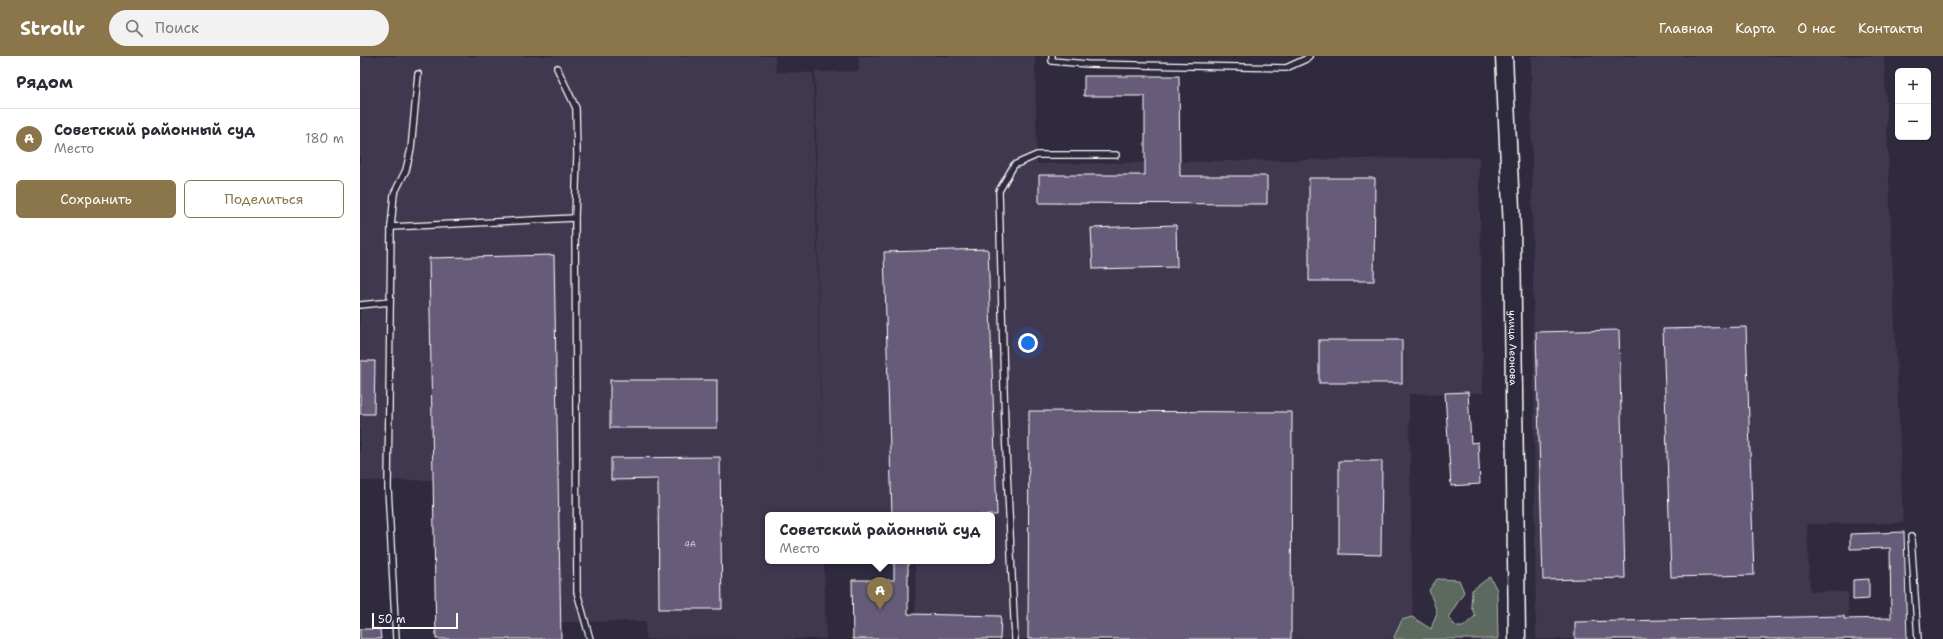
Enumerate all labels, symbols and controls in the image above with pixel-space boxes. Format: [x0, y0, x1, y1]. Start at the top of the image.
search box [109, 10, 389, 46]
text: Strollr [20, 16, 85, 41]
icon: search [123, 17, 145, 39]
text: Поиск [155, 18, 199, 38]
text: Главная [1659, 19, 1713, 37]
text: Карта [1735, 19, 1775, 37]
text: О нас [1797, 19, 1836, 37]
text: Контакты [1858, 19, 1923, 37]
map controls [1895, 68, 1931, 140]
button: + [1895, 68, 1931, 104]
text: Рядом [16, 71, 73, 93]
button: − [1895, 104, 1931, 140]
text: Советский районный суд [54, 120, 255, 140]
text: A [24, 130, 34, 147]
text: 180 m [305, 130, 344, 147]
text: Место [54, 140, 94, 157]
button: Сохранить [16, 180, 176, 218]
button: Поделиться [184, 180, 344, 218]
street label: улица Леонова [1506, 310, 1520, 386]
your location [1018, 333, 1038, 353]
popup [765, 512, 995, 564]
text: Советский районный суд [780, 520, 980, 540]
house number: 4А [684, 539, 696, 550]
text: Место [780, 540, 820, 557]
pin: A [867, 577, 893, 610]
scale bar [372, 611, 458, 630]
text: 50 m [378, 612, 406, 627]

